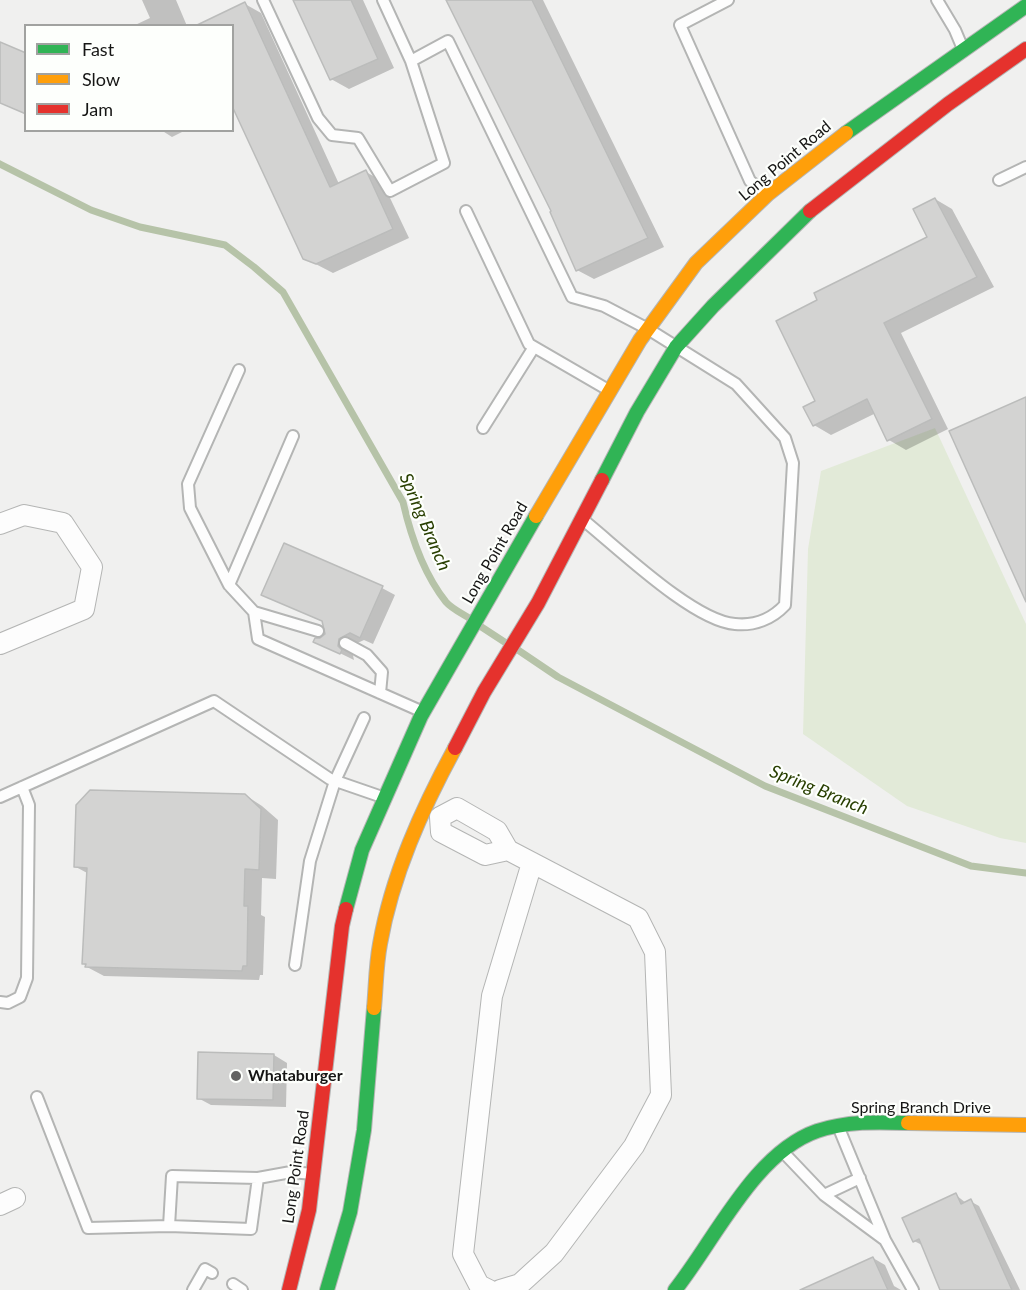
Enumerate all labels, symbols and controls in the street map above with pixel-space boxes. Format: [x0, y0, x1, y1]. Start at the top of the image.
legend [24, 24, 234, 132]
text: Fast [82, 38, 114, 60]
text: Slow [82, 68, 120, 90]
text: Jam [82, 98, 113, 120]
street label: Long Point Road [735, 117, 835, 205]
water label: Spring Branch [395, 470, 455, 574]
street label: Long Point Road [458, 499, 532, 607]
water label: Spring Branch [767, 761, 871, 819]
place label: Whataburger [248, 1066, 343, 1086]
marker: Whataburger [229, 1069, 243, 1083]
street label: Spring Branch Drive [851, 1098, 991, 1118]
street label: Long Point Road [279, 1109, 313, 1225]

